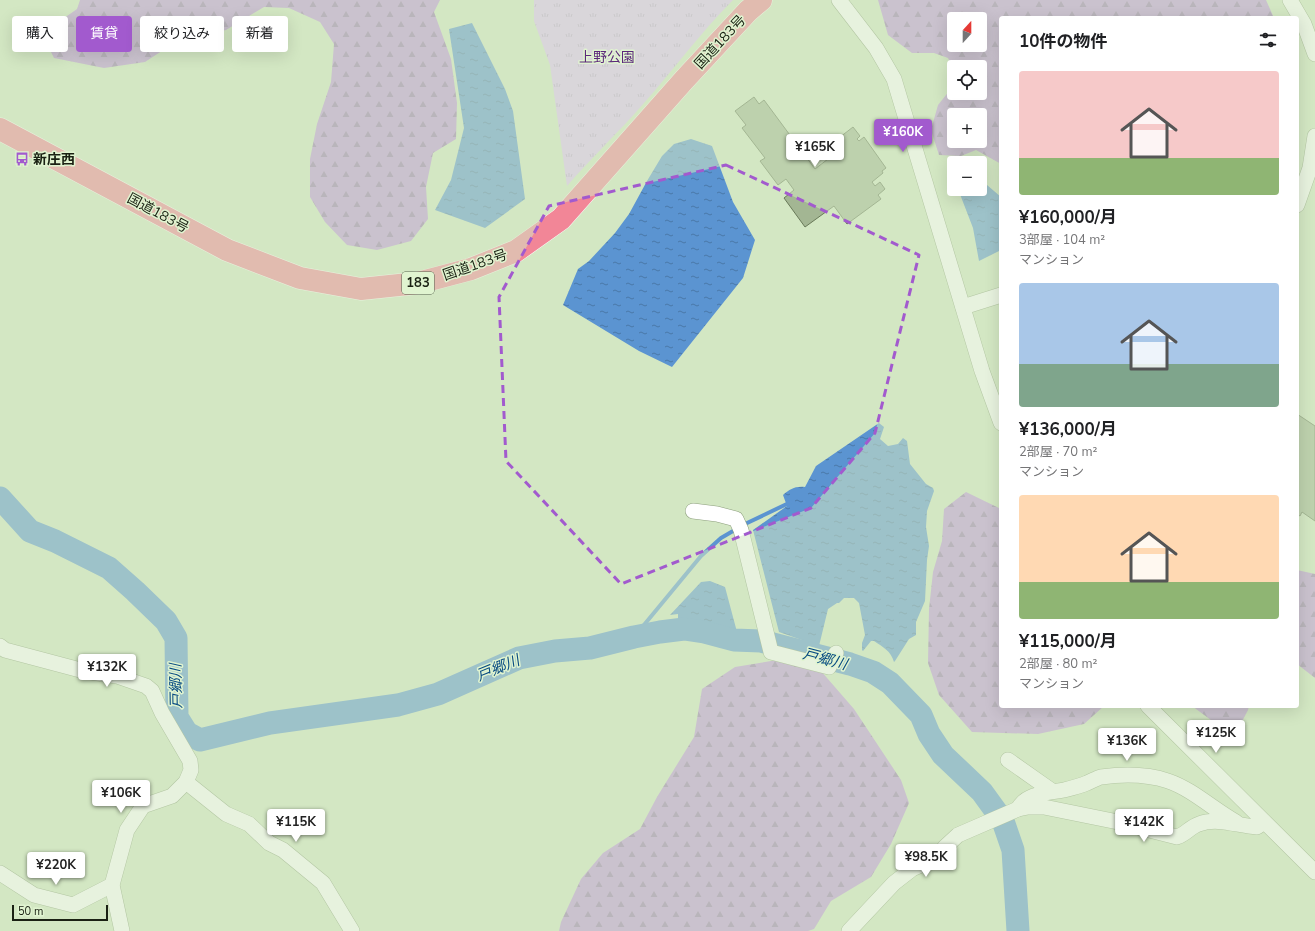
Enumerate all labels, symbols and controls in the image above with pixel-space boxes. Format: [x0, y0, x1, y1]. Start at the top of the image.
street label: 国道183号 [690, 11, 750, 73]
north arrow [947, 12, 987, 52]
map controls [947, 12, 987, 196]
chip: 購入 [12, 16, 68, 52]
chip: 賃貸 [76, 16, 132, 52]
chip: 絞り込み [140, 16, 224, 52]
chip: 新着 [232, 16, 288, 52]
icon: filters [1257, 29, 1279, 51]
text: 10件の物件 [1019, 30, 1107, 53]
park label: 上野公園 [579, 48, 635, 67]
button: locate [947, 60, 987, 100]
icon: home [1113, 97, 1185, 169]
button: + [947, 108, 987, 148]
pin: ¥160K [875, 119, 931, 153]
text: ¥160K [883, 123, 923, 141]
pin: ¥165K [787, 134, 843, 168]
text: ¥165K [795, 138, 835, 156]
place label: 新庄西 [33, 150, 75, 169]
bus stop icon: 新庄西 [14, 151, 30, 167]
button: − [947, 156, 987, 196]
street label: 国道183号 [124, 189, 192, 237]
text: ¥160,000/月 [1019, 206, 1117, 229]
text: 3部屋 · 104 m² [1019, 231, 1105, 249]
street label: 国道183号 [440, 245, 510, 285]
text: マンション [1019, 251, 1084, 269]
road number: 183 [402, 272, 434, 294]
icon: home [1113, 309, 1185, 381]
text: ¥136,000/月 [1019, 418, 1117, 441]
text: 2部屋 · 70 m² [1019, 443, 1097, 461]
text: マンション [1019, 463, 1084, 481]
icon: home [1113, 521, 1185, 593]
text: ¥115,000/月 [1019, 630, 1117, 653]
water label: 戸郷川 [801, 644, 851, 675]
water label: 戸郷川 [473, 650, 524, 686]
pin: ¥132K [79, 654, 135, 688]
text: 2部屋 · 80 m² [1019, 655, 1097, 673]
text: ¥132K [87, 658, 127, 676]
water label: 戸郷川 [166, 661, 186, 709]
text: マンション [1019, 675, 1084, 693]
pin: ¥125K [1188, 720, 1244, 754]
text: ¥125K [1196, 724, 1236, 742]
pin: ¥136K [1099, 728, 1155, 762]
text: ¥136K [1107, 732, 1147, 750]
pin: ¥106K [93, 780, 149, 814]
text: ¥106K [101, 784, 141, 802]
pin: ¥115K [268, 809, 324, 843]
pin: ¥142K [1116, 809, 1172, 843]
text: ¥115K [276, 813, 316, 831]
text: ¥142K [1124, 813, 1164, 831]
pin: ¥98.5K [893, 844, 959, 878]
text: ¥98.5K [904, 848, 948, 866]
pin: ¥220K [28, 852, 84, 886]
text: ¥220K [36, 856, 76, 874]
scale bar [12, 903, 108, 922]
text: 50 m [18, 904, 43, 919]

